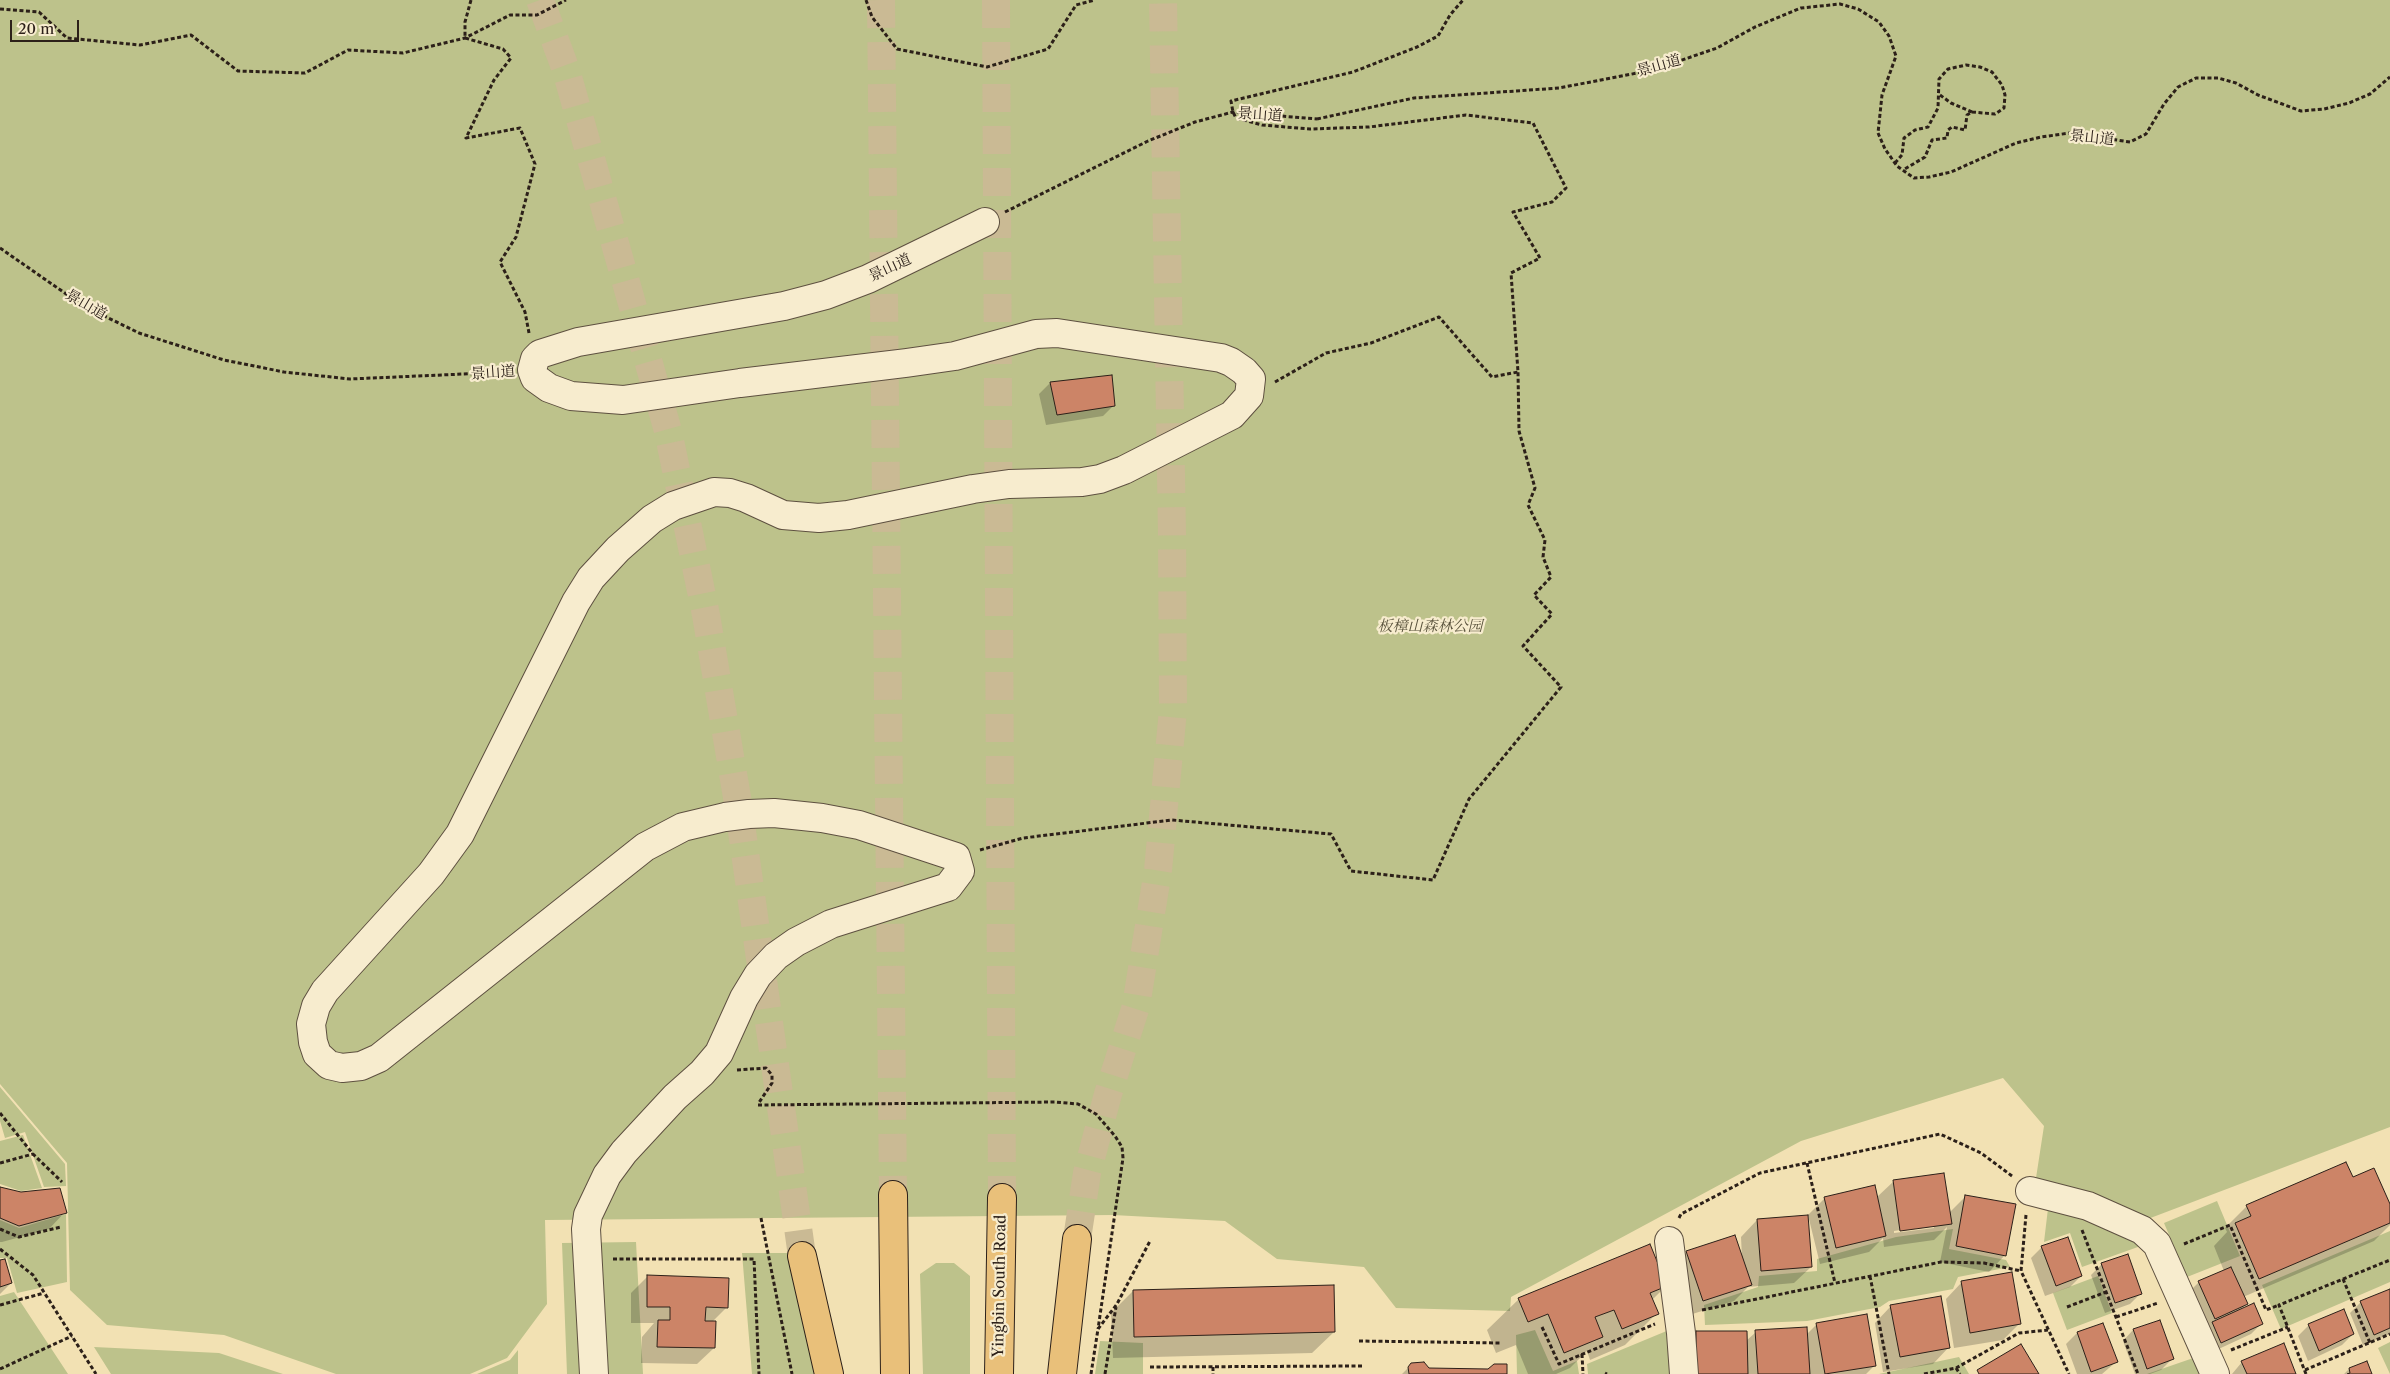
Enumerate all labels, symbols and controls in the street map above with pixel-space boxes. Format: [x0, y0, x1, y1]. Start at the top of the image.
scale bar [12, 10, 81, 42]
text: 20 m [18, 19, 54, 38]
street label: 景山道 [1635, 51, 1683, 81]
street label: 景山道 [1237, 104, 1283, 126]
street label: 景山道 [2069, 127, 2115, 149]
street label: 景山道 [866, 250, 914, 286]
street label: 景山道 [62, 286, 110, 324]
street label: 景山道 [470, 362, 516, 384]
park label: 板樟山森林公园 [1378, 618, 1482, 636]
street label: Yingbin South Road [990, 1215, 1010, 1357]

